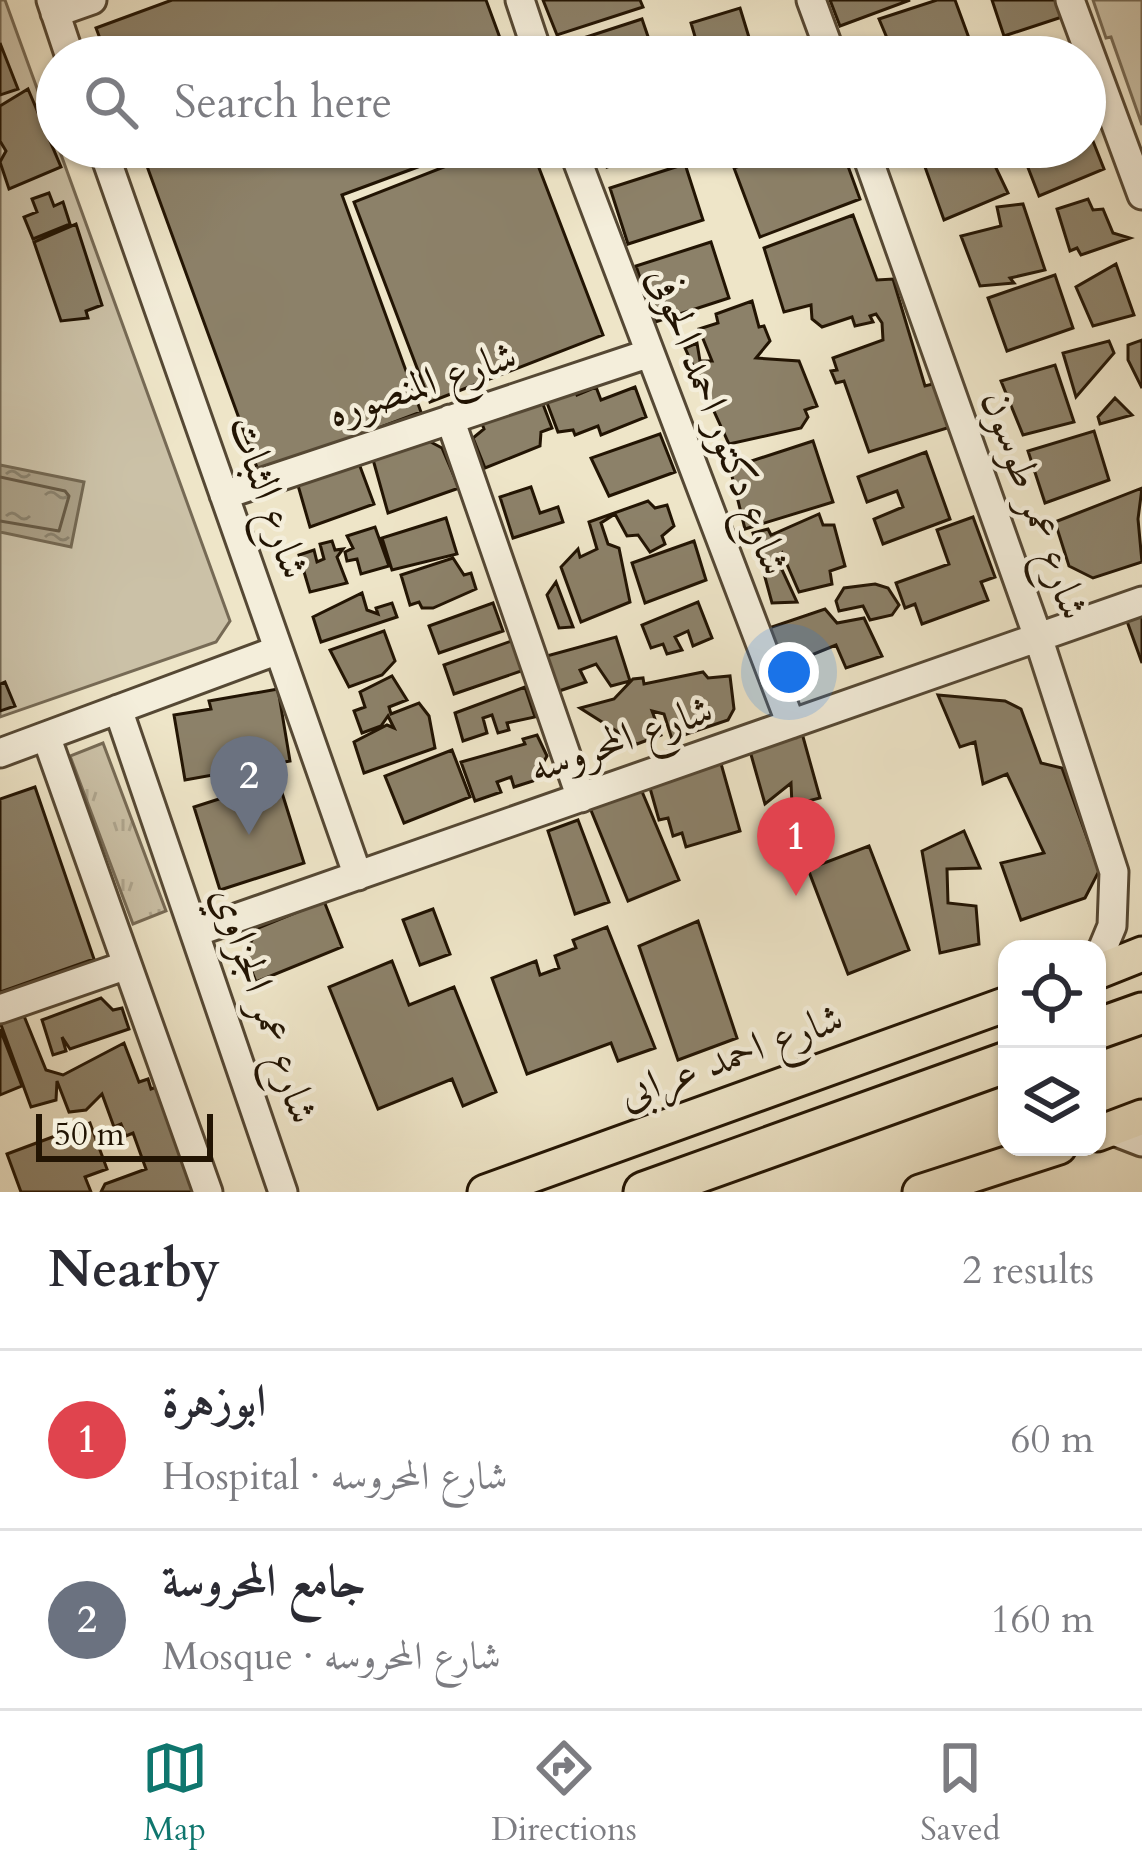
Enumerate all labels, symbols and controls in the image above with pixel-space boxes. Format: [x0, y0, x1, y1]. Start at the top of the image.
search box [36, 36, 1106, 168]
icon: search [78, 69, 144, 135]
text: Search here [174, 72, 392, 133]
street label: شارع دكتور احمد الحوفى [628, 258, 804, 586]
street label: شارع المنصوره [320, 327, 526, 447]
street label: شارع عمر طوسون [962, 382, 1103, 630]
street label: شارع الثبات [209, 408, 324, 588]
your location [759, 642, 819, 702]
street label: شارع المحروسه [521, 681, 722, 803]
pin: 2 [210, 736, 288, 835]
pin: 1 [757, 797, 835, 896]
street label: شارع عمر الجزاوي [192, 879, 332, 1133]
map controls [998, 940, 1106, 1156]
button: locate [998, 940, 1106, 1048]
street label: شارع احمد عرابى [611, 989, 853, 1129]
button: layers [998, 1048, 1106, 1156]
scale bar [36, 1108, 213, 1161]
text: 50 m [54, 1112, 125, 1157]
text: Nearby [48, 1235, 220, 1305]
text: 2 results [962, 1244, 1094, 1297]
text: ابوزهرة [162, 1371, 266, 1432]
text: 1 [77, 1413, 97, 1466]
text: 60 m [1011, 1413, 1094, 1466]
text: Hospital · شارع المحروسه [162, 1450, 508, 1503]
text: جامع المحروسة [162, 1551, 366, 1612]
text: 2 [77, 1593, 97, 1646]
text: 160 m [991, 1593, 1094, 1646]
text: Mosque · شارع المحروسه [162, 1630, 501, 1683]
tab: Map [142, 1735, 208, 1852]
tab: Directions [491, 1735, 637, 1852]
tab: Saved [920, 1735, 1000, 1852]

